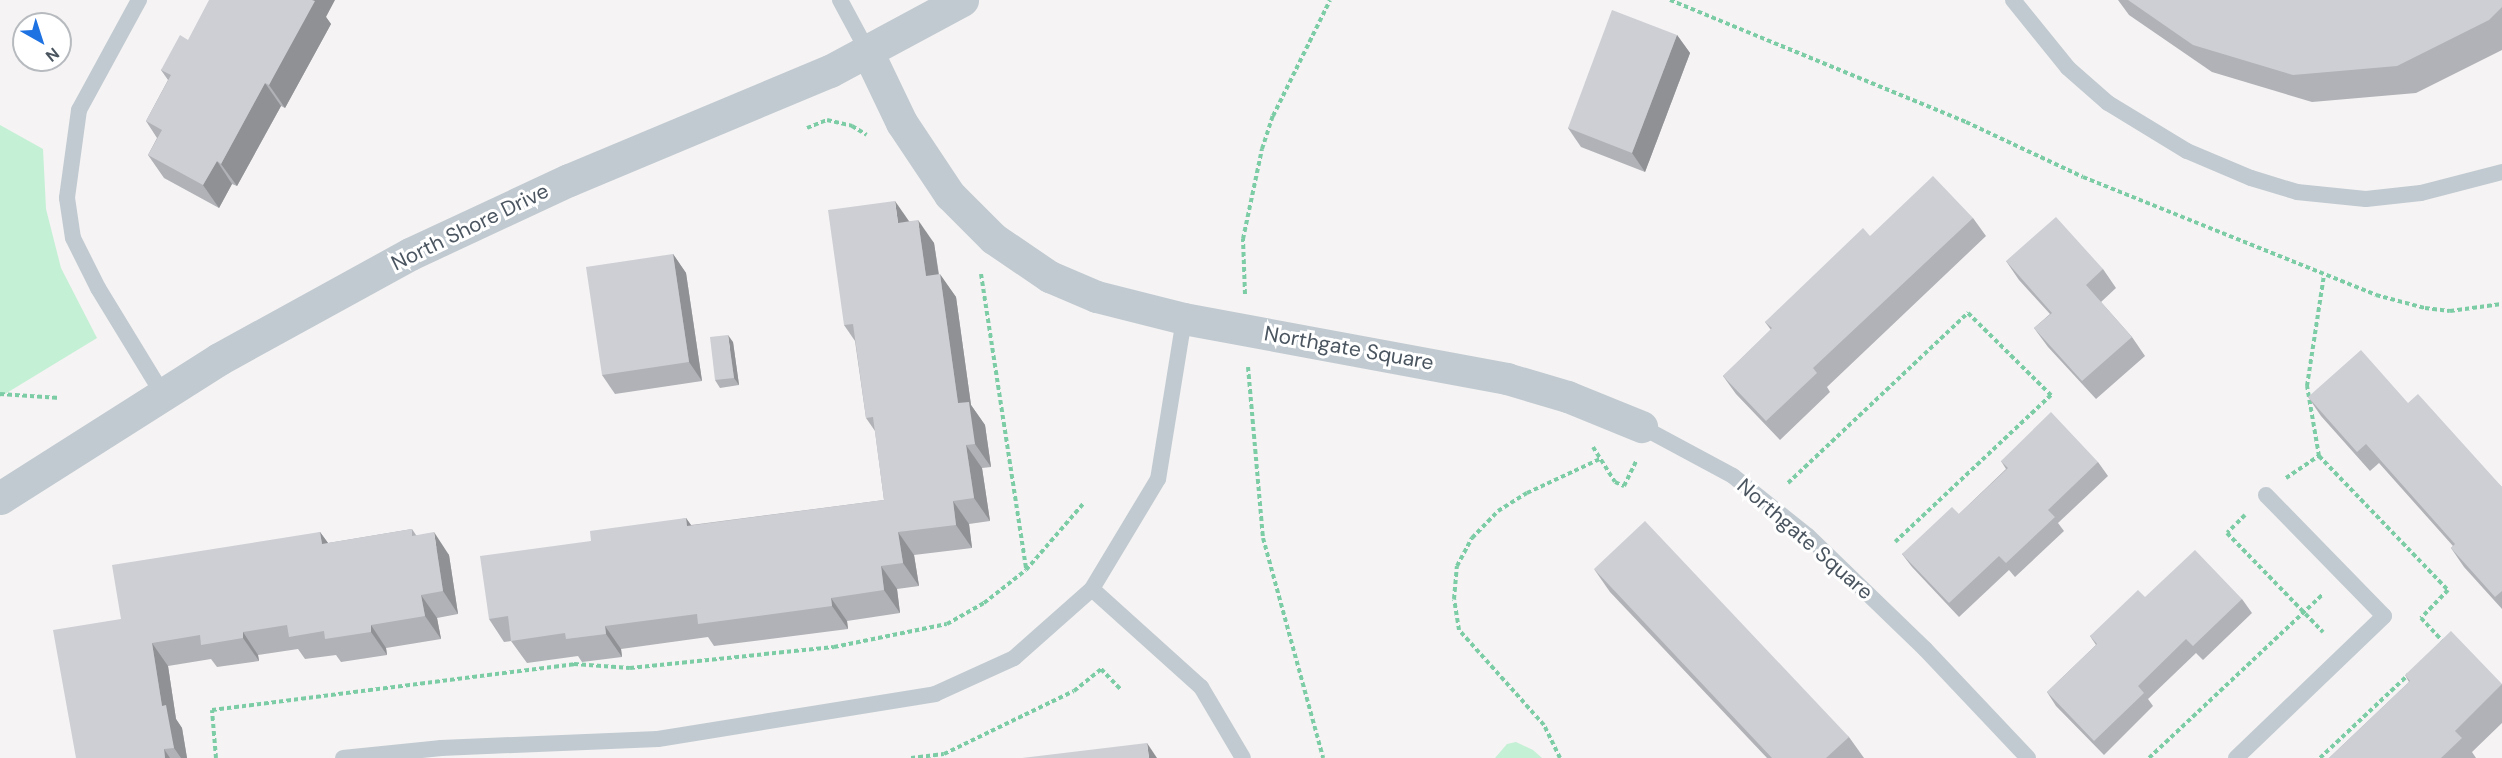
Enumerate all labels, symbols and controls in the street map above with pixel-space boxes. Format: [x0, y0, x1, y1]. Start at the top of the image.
north arrow [12, 12, 72, 72]
text: N [41, 43, 64, 67]
street label: North Shore Drive [387, 178, 553, 276]
street label: Northgate Square [1262, 321, 1436, 375]
street label: Northgate Square [1732, 473, 1878, 605]

